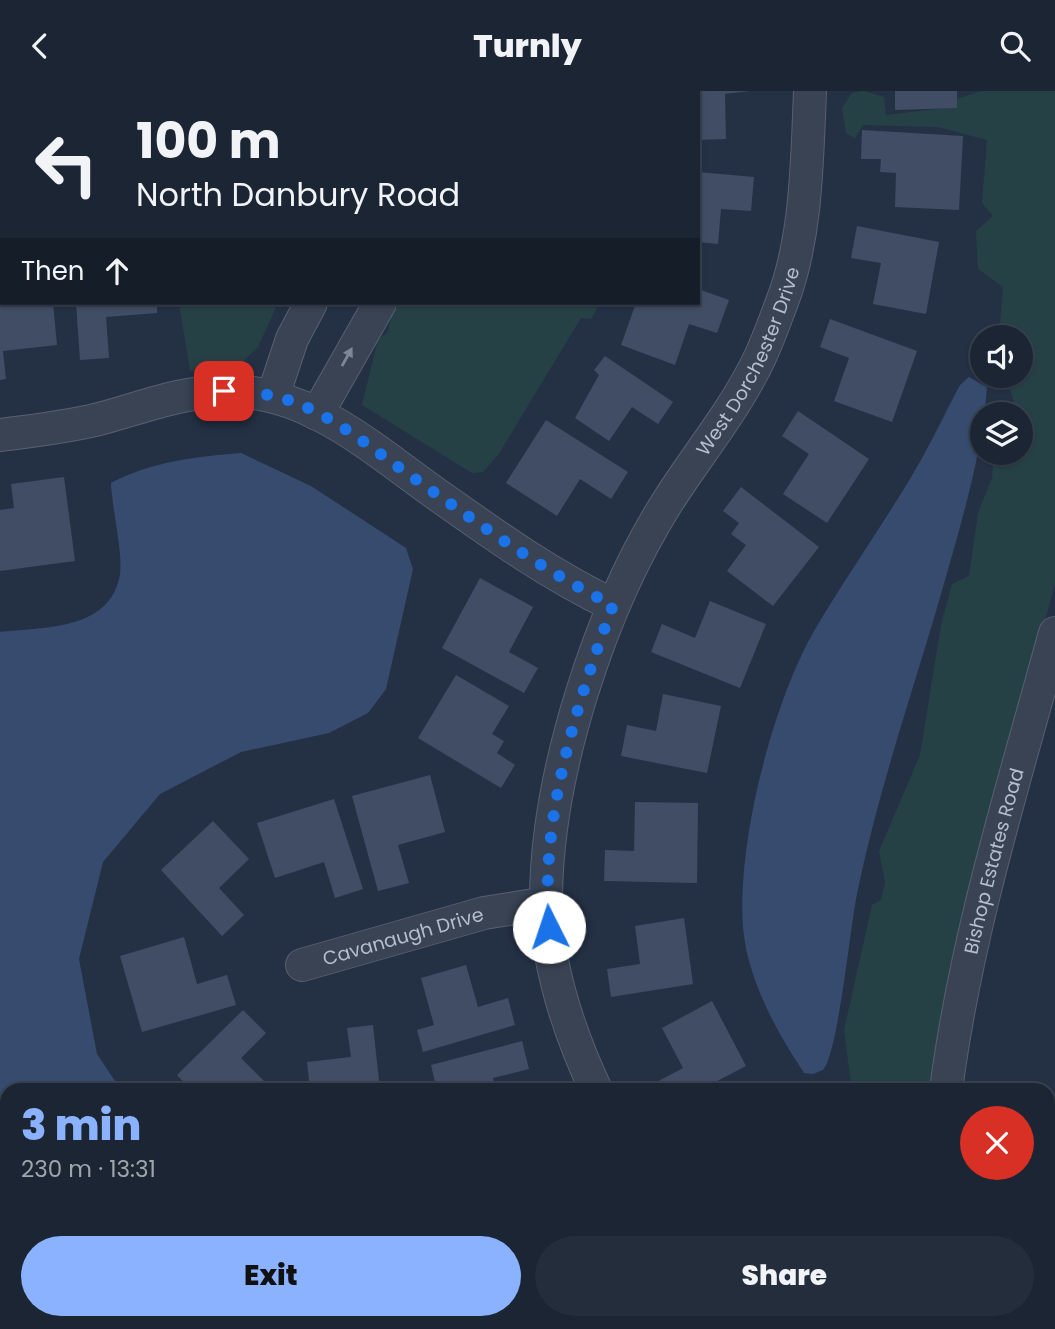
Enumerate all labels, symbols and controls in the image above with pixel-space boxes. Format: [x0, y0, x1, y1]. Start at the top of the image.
text: Turnly [473, 23, 582, 68]
icon: back [21, 27, 59, 65]
icon: search [996, 27, 1034, 65]
text: 100 m [136, 107, 281, 175]
icon: left [21, 119, 112, 210]
text: North Danbury Road [136, 172, 460, 217]
icon: ahead [98, 252, 136, 290]
text: Then [21, 253, 84, 289]
street label: West Dorchester Drive [690, 264, 806, 461]
map controls [970, 325, 1033, 465]
button: sound [970, 325, 1033, 388]
one-way arrow [341, 347, 353, 367]
pin [194, 361, 254, 421]
icon: arrive [205, 372, 243, 410]
button: layers [970, 402, 1033, 465]
street label: Bishop Estates Road [957, 765, 1031, 957]
position arrow [512, 890, 586, 964]
street label: Cavanaugh Drive [320, 901, 487, 972]
text: 3 min [21, 1096, 141, 1155]
button: close [960, 1106, 1034, 1180]
text: 230 m · 13:31 [21, 1153, 156, 1185]
button: Exit [21, 1236, 521, 1316]
button: Share [535, 1236, 1034, 1316]

